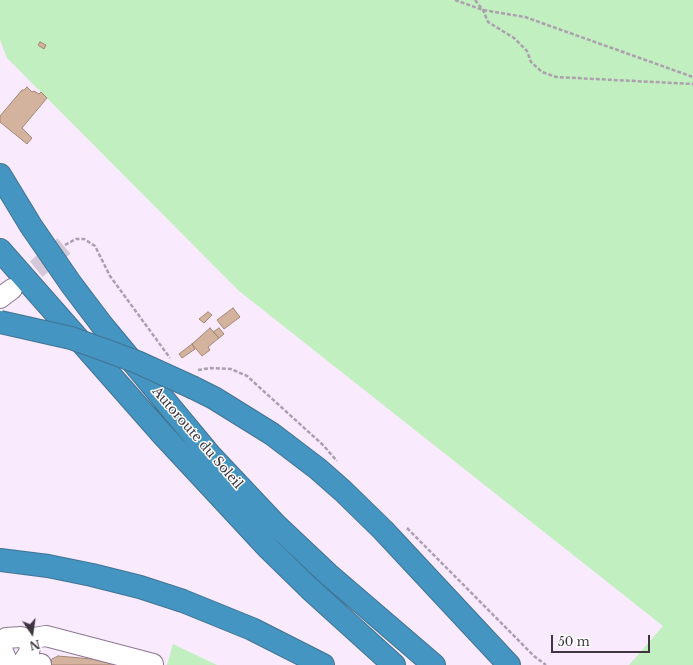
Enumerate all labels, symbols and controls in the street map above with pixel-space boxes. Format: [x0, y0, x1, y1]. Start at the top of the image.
street label: Autoroute du Soleil [149, 384, 245, 492]
north arrow [12, 613, 52, 653]
scale bar [553, 627, 652, 653]
text: 50 m [558, 634, 590, 649]
text: N [28, 637, 41, 653]

